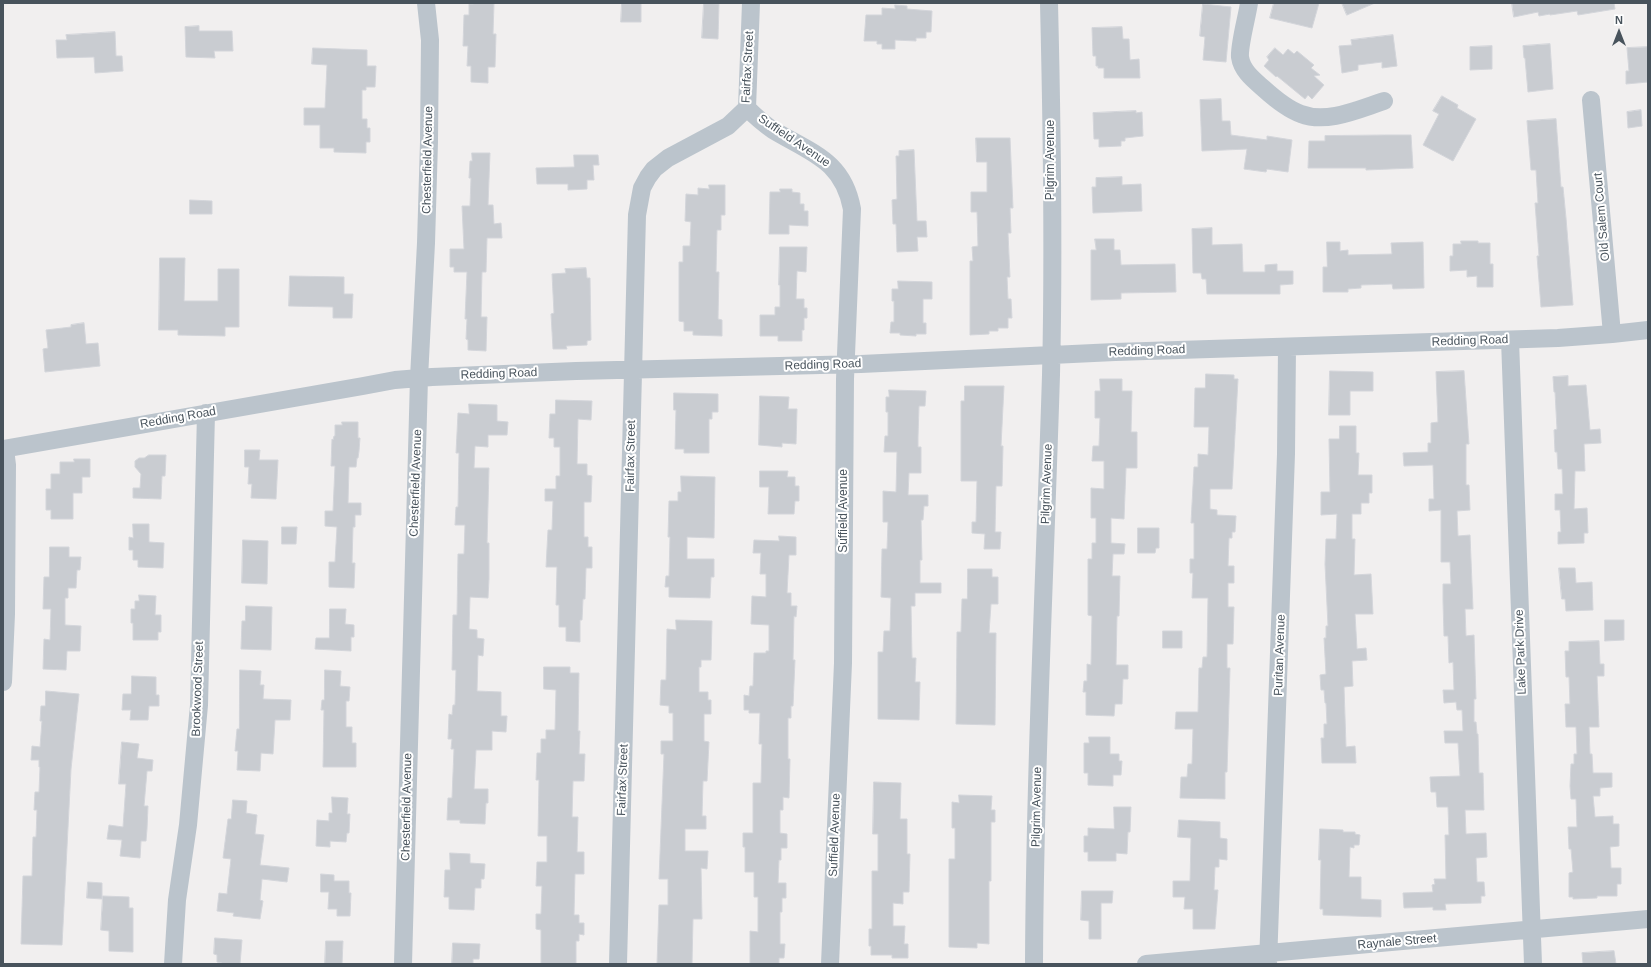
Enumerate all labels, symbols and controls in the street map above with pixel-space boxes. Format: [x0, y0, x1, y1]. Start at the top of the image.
north arrow [1599, 12, 1639, 52]
text: N [1615, 14, 1623, 26]
street label: Fairfax Street [739, 31, 757, 103]
street label: Chesterfield Avenue [420, 106, 436, 214]
street label: Suffield Avenue [755, 112, 833, 170]
street label: Pilgrim Avenue [1044, 120, 1058, 200]
street label: Old Salem Court [1591, 172, 1613, 262]
street label: Redding Road [1431, 332, 1509, 350]
street label: Redding Road [1108, 342, 1186, 360]
street label: Redding Road [784, 356, 862, 374]
street label: Redding Road [460, 365, 538, 383]
street label: Redding Road [139, 404, 217, 432]
street label: Fairfax Street [623, 420, 639, 492]
street label: Chesterfield Avenue [407, 429, 425, 537]
street label: Pilgrim Avenue [1038, 444, 1056, 524]
street label: Suffield Avenue [837, 469, 851, 553]
street label: Lake Park Drive [1512, 609, 1530, 695]
street label: Puritan Avenue [1271, 614, 1289, 696]
street label: Brookwood Street [189, 641, 207, 737]
street label: Fairfax Street [615, 744, 631, 816]
street label: Chesterfield Avenue [399, 753, 415, 861]
street label: Pilgrim Avenue [1029, 767, 1045, 847]
street label: Suffield Avenue [826, 793, 844, 877]
street label: Raynale Street [1357, 931, 1437, 953]

